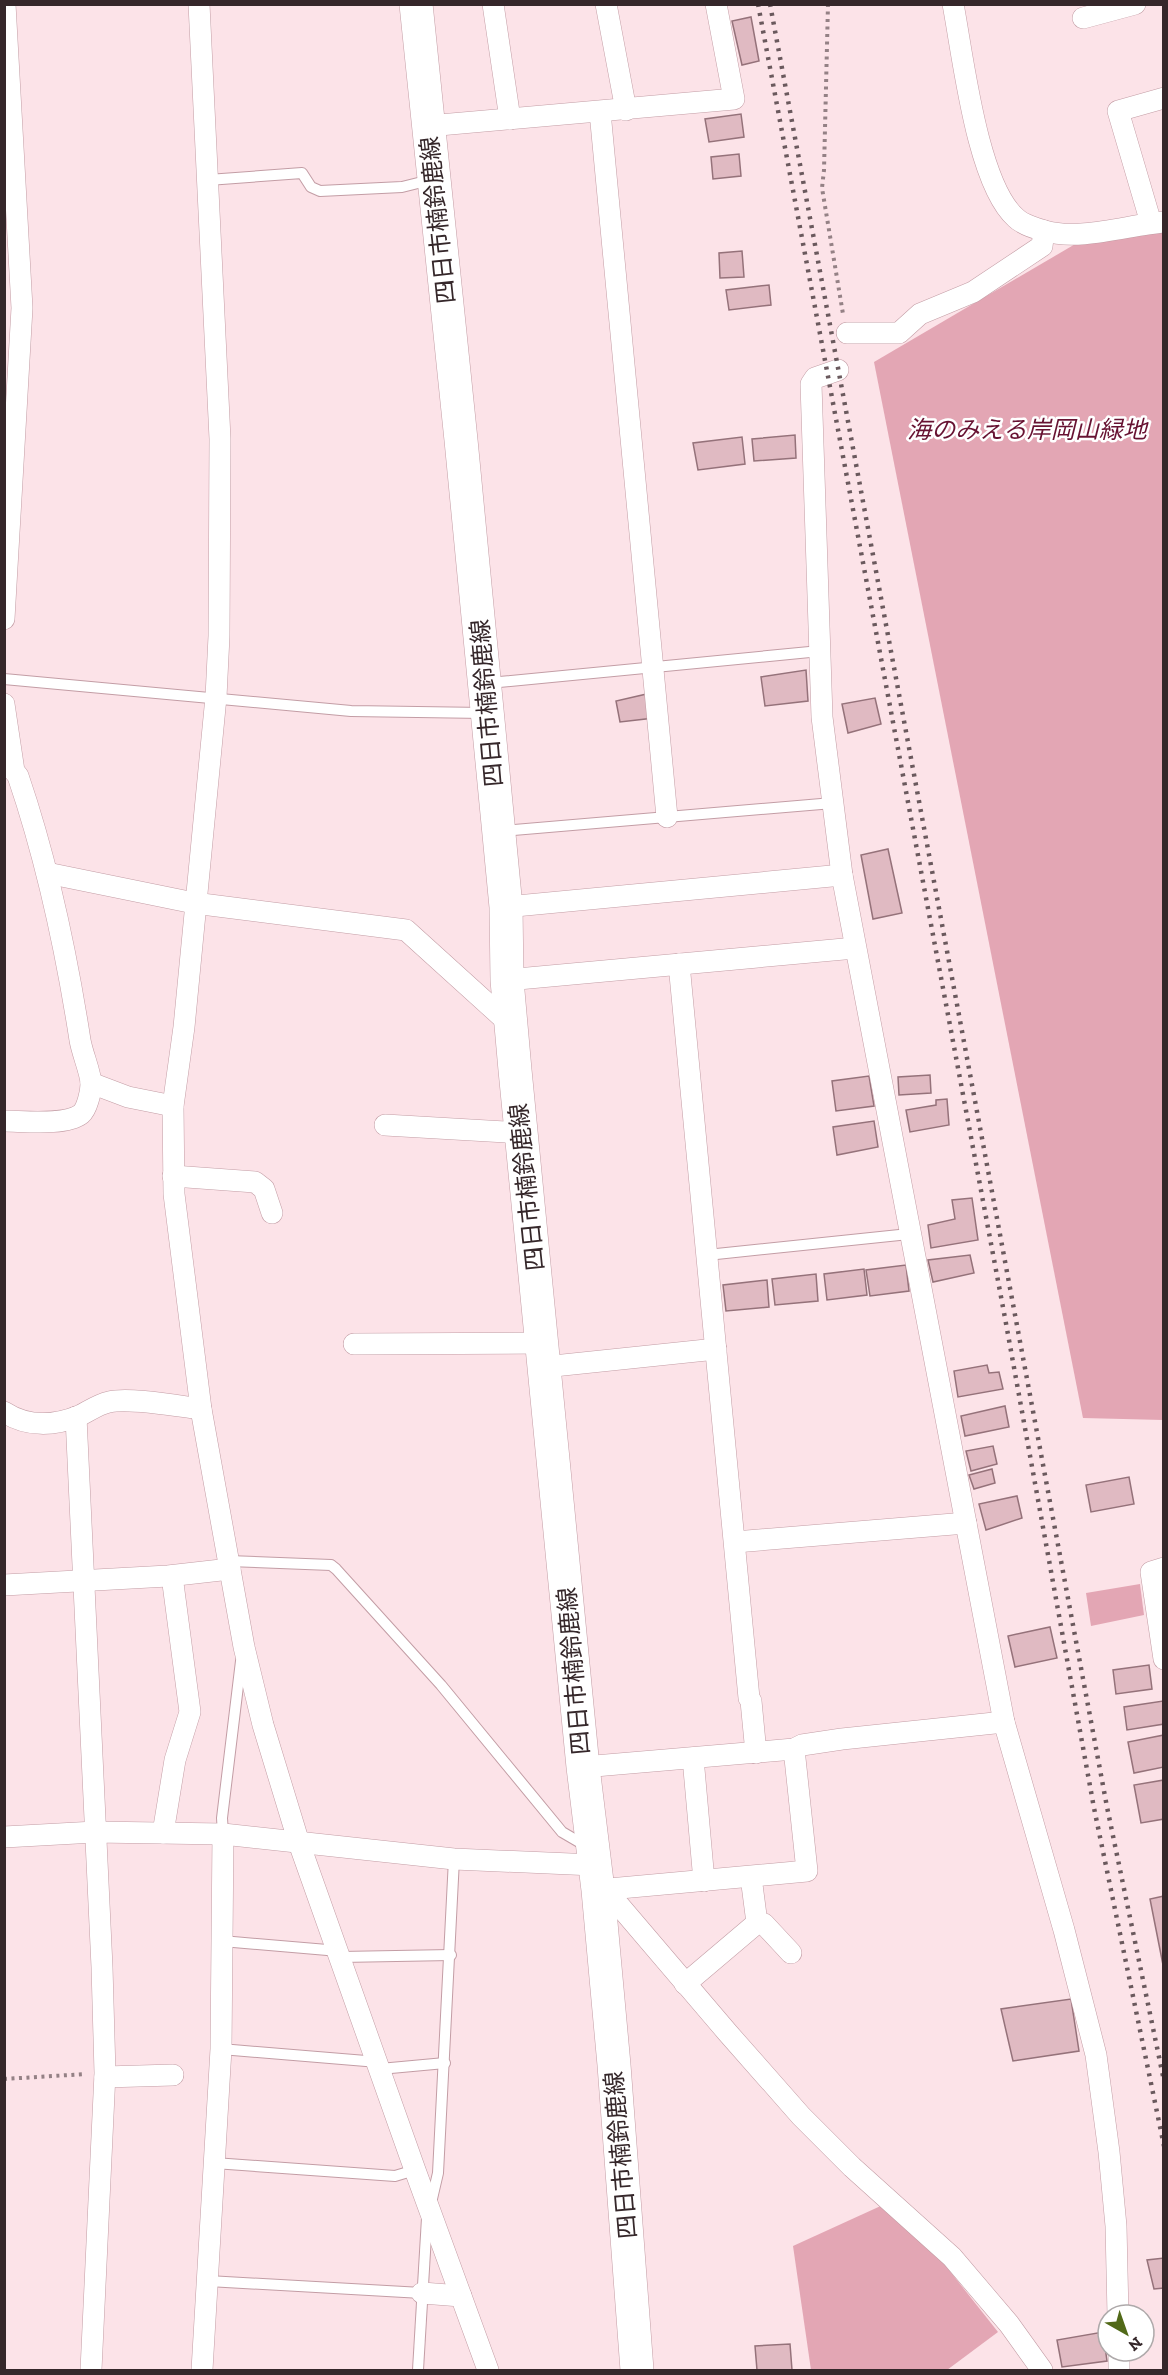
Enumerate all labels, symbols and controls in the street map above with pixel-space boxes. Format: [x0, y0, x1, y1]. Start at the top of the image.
street label: 四日市楠鈴鹿線 [414, 135, 461, 305]
park label: 海のみえる岸岡山緑地 [907, 415, 1150, 444]
street label: 四日市楠鈴鹿線 [465, 618, 508, 788]
street label: 四日市楠鈴鹿線 [503, 1102, 550, 1272]
street label: 四日市楠鈴鹿線 [552, 1586, 595, 1756]
street label: 四日市楠鈴鹿線 [599, 2070, 642, 2240]
north arrow [1096, 2303, 1156, 2363]
text: N [1125, 2333, 1146, 2355]

